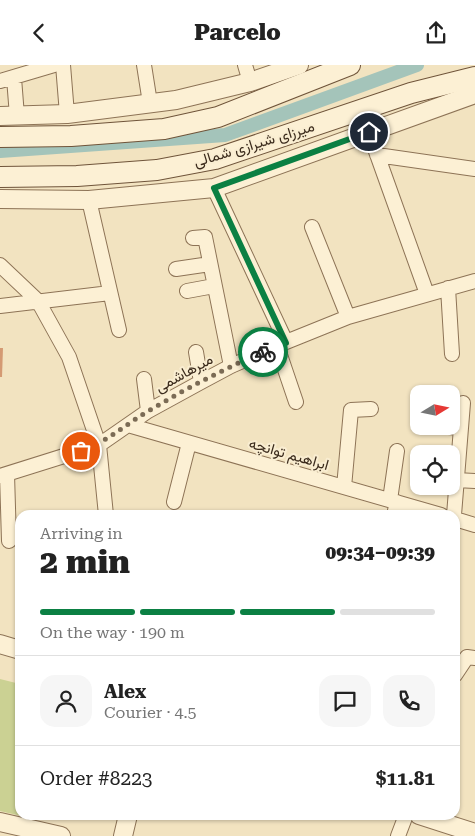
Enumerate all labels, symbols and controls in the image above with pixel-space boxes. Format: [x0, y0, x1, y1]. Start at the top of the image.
icon: back [25, 19, 53, 47]
icon: share [422, 19, 450, 47]
text: Parcelo [194, 20, 281, 45]
pin [348, 111, 390, 153]
street label: میرزای شیرازی شمالی [191, 117, 317, 172]
icon: home [355, 118, 383, 146]
courier [238, 327, 288, 377]
icon: bike [249, 338, 277, 366]
street label: میرهاشمی [152, 350, 217, 397]
north arrow [410, 385, 460, 435]
map controls [410, 385, 460, 495]
pin [60, 430, 102, 472]
street label: ابراهیم توانچه [247, 434, 331, 475]
icon: bag [67, 437, 95, 465]
button: locate [410, 445, 460, 495]
text: Arriving in [40, 524, 123, 543]
text: 09:34–09:39 [326, 541, 435, 564]
text: 2 min [40, 543, 130, 581]
text: On the way · 190 m [40, 623, 185, 642]
button: person [40, 675, 92, 727]
button: chat [319, 675, 371, 727]
button: phone [383, 675, 435, 727]
text: Alex [104, 680, 146, 703]
text: Courier · 4.5 [104, 703, 197, 722]
text: Order #8223 [40, 767, 152, 790]
text: $11.81 [376, 767, 435, 790]

